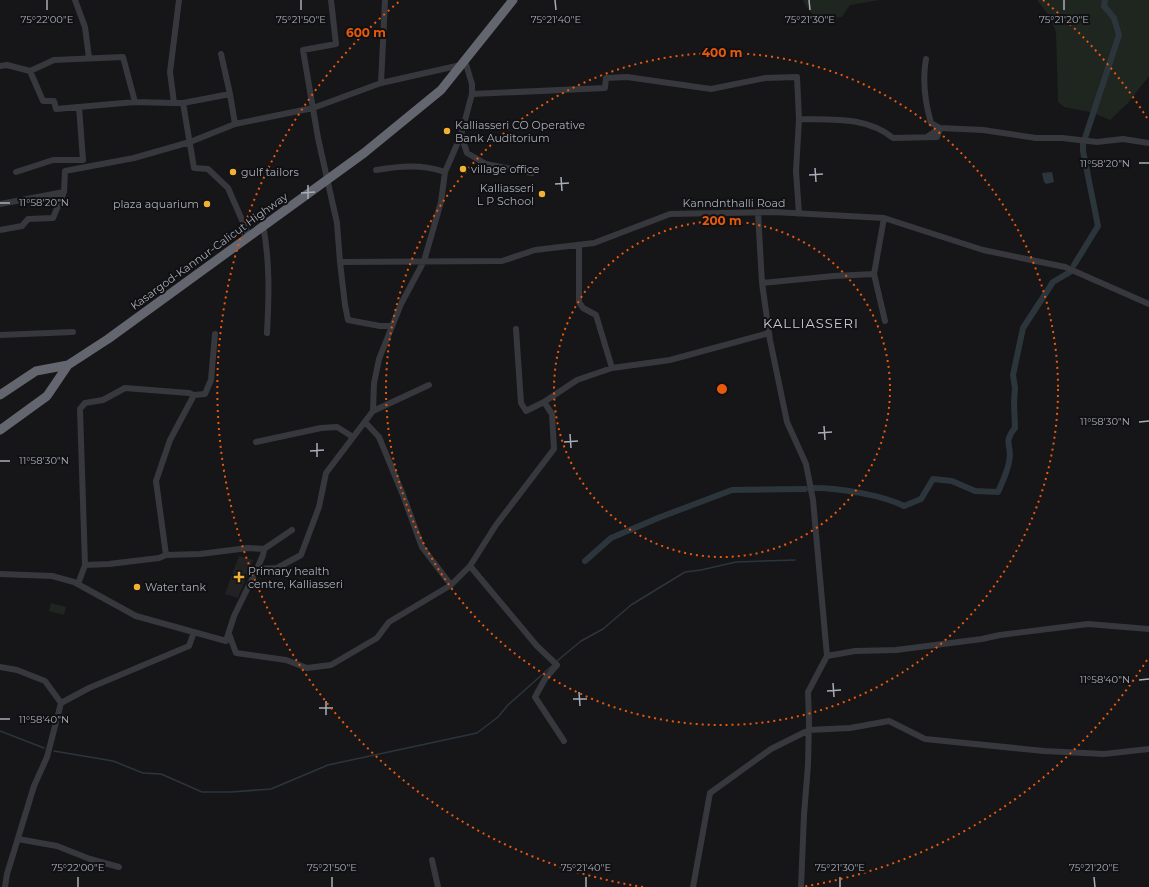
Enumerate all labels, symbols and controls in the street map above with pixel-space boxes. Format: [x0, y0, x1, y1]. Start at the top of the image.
text: 75°22'00"E [21, 13, 74, 26]
text: 75°21'50"E [276, 13, 326, 26]
text: 75°21'40"E [531, 13, 581, 26]
text: 75°21'30"E [785, 13, 835, 26]
text: 75°21'20"E [1039, 13, 1089, 26]
text: 600 m [346, 25, 386, 40]
text: 400 m [702, 45, 742, 60]
place label: Kalliasseri CO Operative Bank Auditorium [455, 118, 586, 145]
marker: Kalliasseri CO Operative Bank Auditorium [442, 126, 452, 136]
text: 11°58'20"N [1080, 157, 1130, 170]
place label: village office [471, 162, 540, 176]
marker: village office [458, 164, 468, 174]
place label: gulf tailors [241, 165, 299, 179]
marker: gulf tailors [228, 167, 238, 177]
place label: Kalliasseri L P School [477, 181, 534, 208]
street label: Kasargod-Kannur-Calicut Highway [128, 189, 290, 313]
marker: Kalliasseri L P School [537, 189, 547, 199]
text: 11°58'20"N [19, 196, 69, 209]
street label: Kanndnthalli Road [683, 196, 785, 210]
place label: plaza aquarium [113, 197, 199, 211]
marker: plaza aquarium [202, 199, 212, 209]
text: 200 m [702, 213, 742, 228]
district label: KALLIASSERI [763, 315, 859, 331]
centre of rings [715, 382, 729, 396]
text: 11°58'30"N [1080, 415, 1130, 428]
text: 11°58'30"N [19, 454, 69, 467]
place label: Primary health centre, Kalliasseri [248, 564, 343, 591]
marker: Primary health centre, Kalliasseri [233, 571, 245, 583]
place label: Water tank [145, 580, 206, 594]
marker: Water tank [132, 582, 142, 592]
text: 11°58'40"N [1080, 673, 1130, 686]
text: 11°58'40"N [19, 713, 69, 726]
text: 75°22'00"E [52, 861, 105, 874]
text: 75°21'50"E [307, 861, 357, 874]
text: 75°21'40"E [561, 861, 611, 874]
text: 75°21'30"E [815, 861, 865, 874]
text: 75°21'20"E [1069, 861, 1119, 874]

